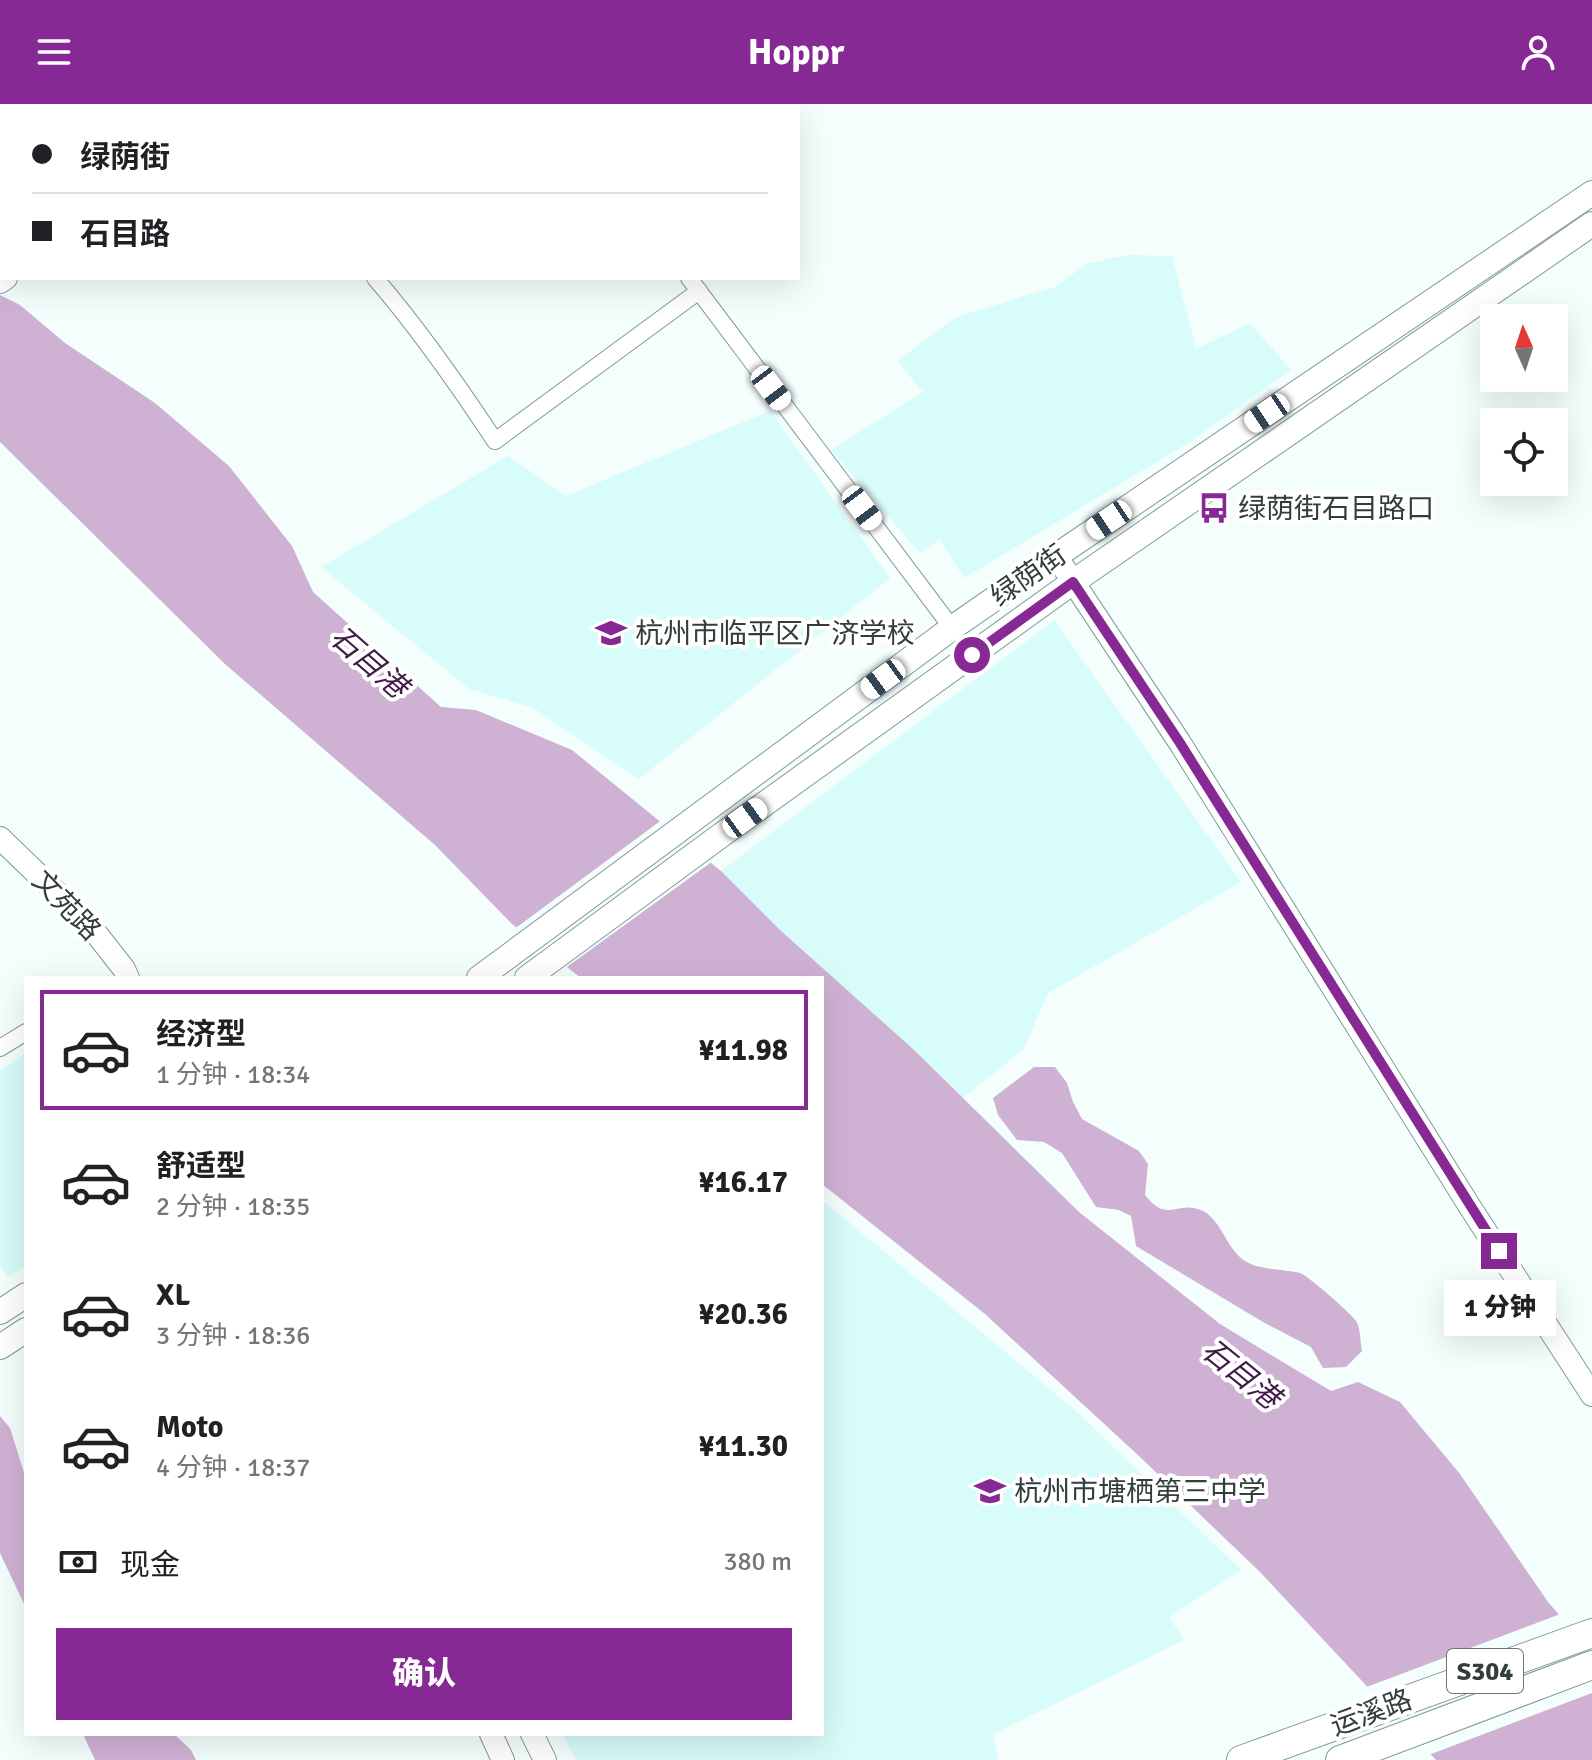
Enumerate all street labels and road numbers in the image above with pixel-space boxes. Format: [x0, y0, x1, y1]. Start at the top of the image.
street label: 绿荫街 [984, 538, 1073, 614]
street label: 文苑路 [25, 864, 108, 948]
road number: S304 [1447, 1649, 1523, 1693]
street label: 运溪路 [1326, 1683, 1417, 1743]

